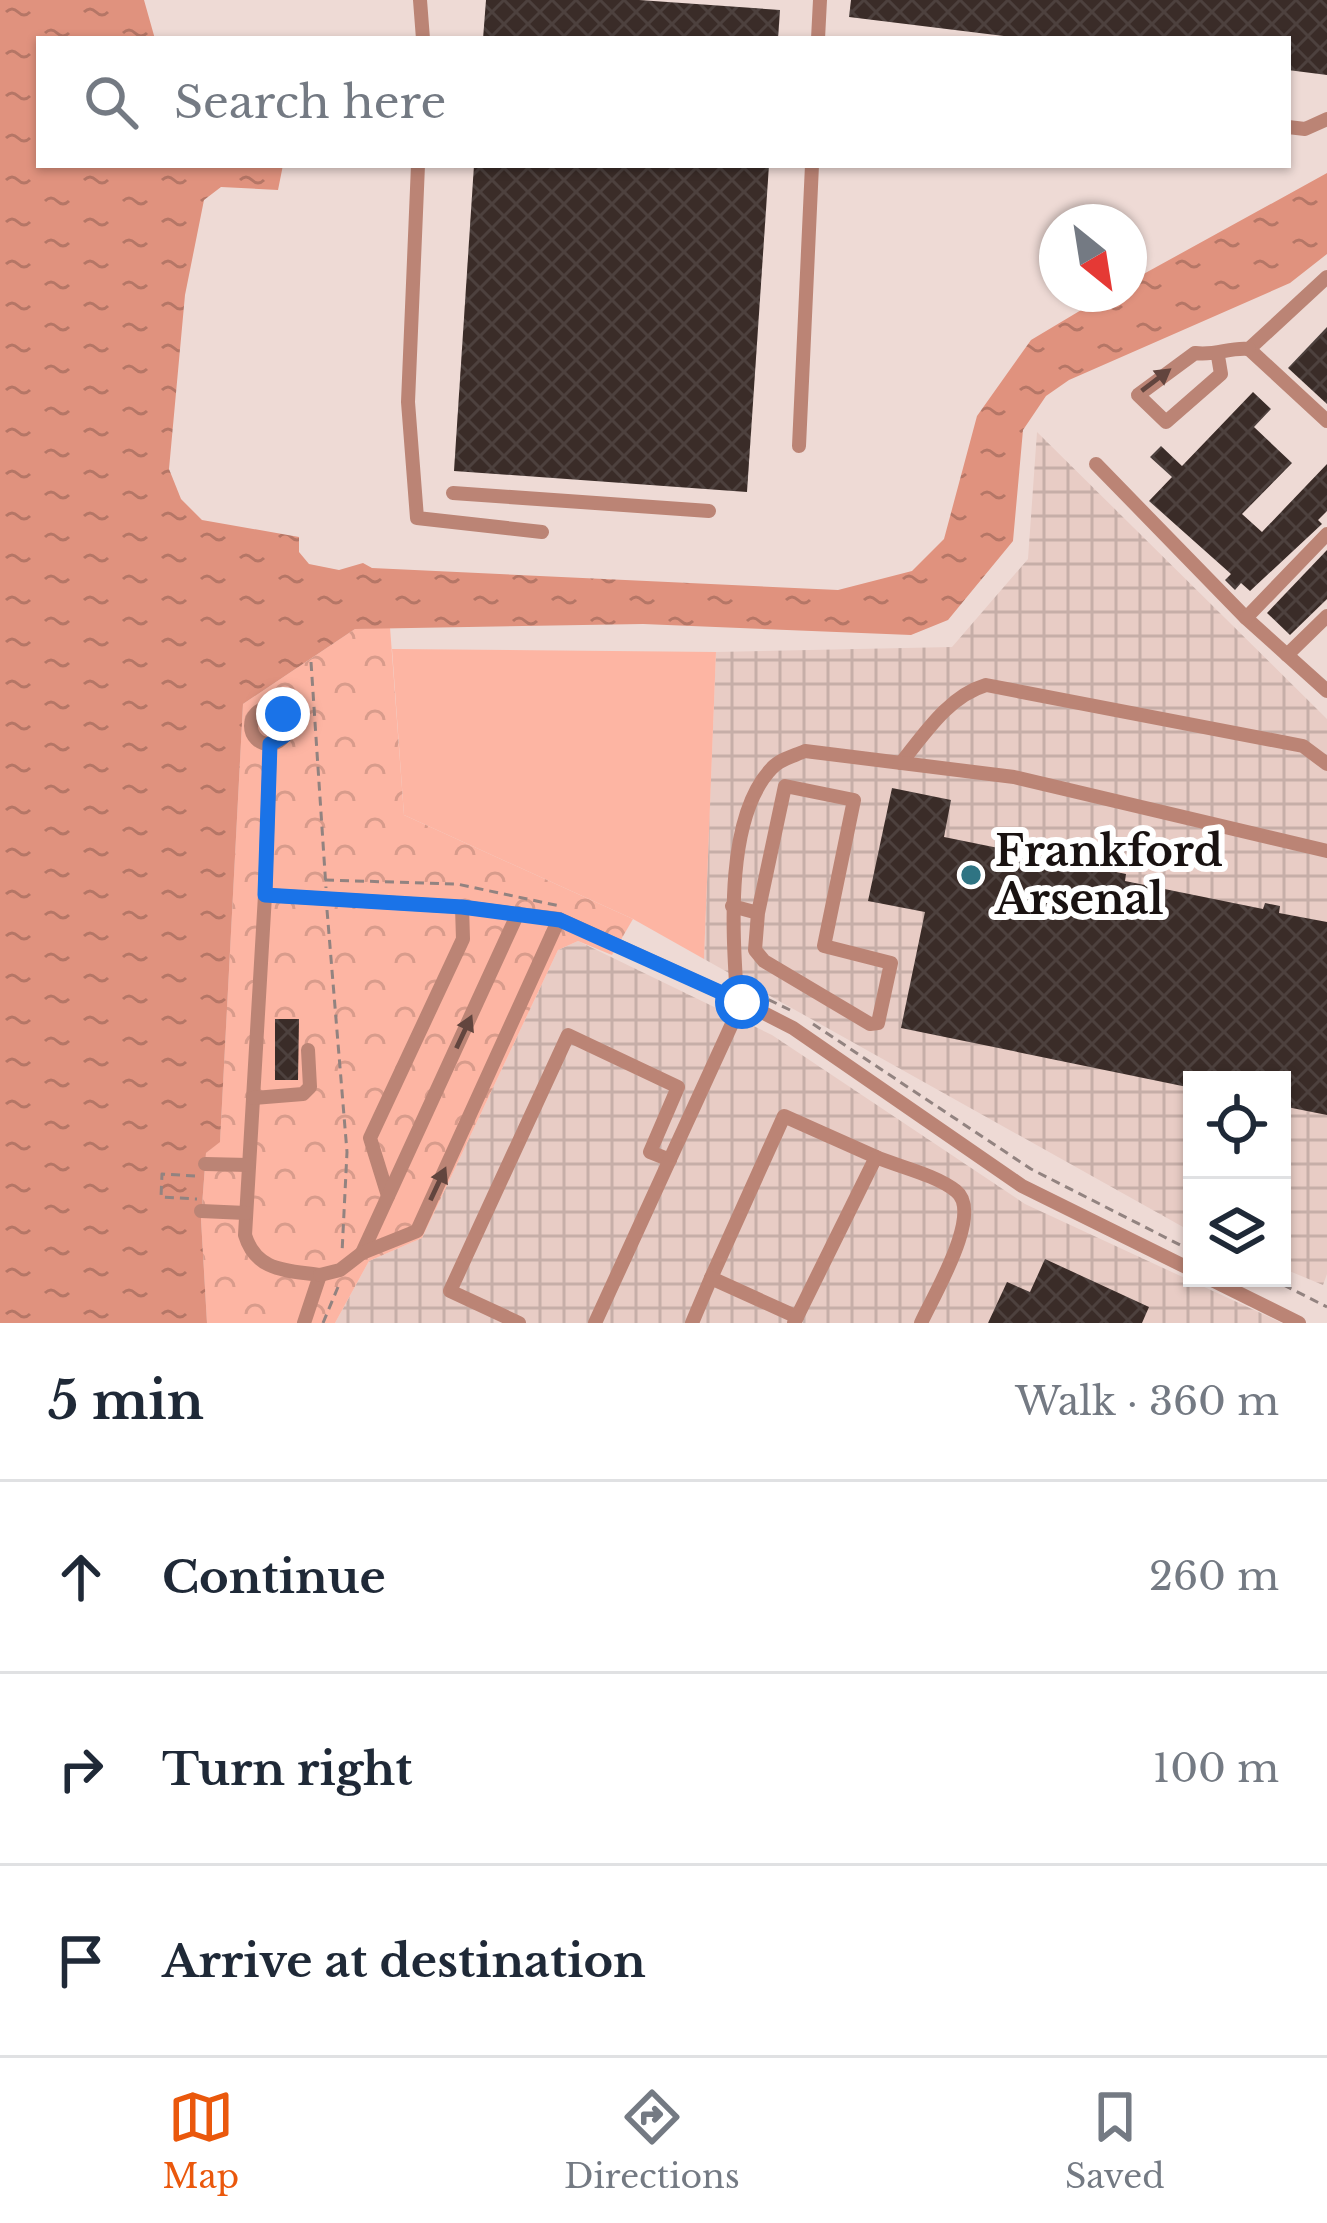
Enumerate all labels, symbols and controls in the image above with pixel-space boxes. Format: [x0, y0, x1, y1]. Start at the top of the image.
search box [36, 36, 1291, 168]
icon: search [78, 69, 144, 135]
text: Search here [174, 74, 446, 130]
north arrow [1039, 204, 1147, 312]
one-way arrow [1140, 369, 1171, 393]
route end [256, 687, 310, 741]
place label: Frankford Arsenal [994, 825, 1223, 925]
marker: Frankford Arsenal [958, 862, 984, 888]
route start [715, 975, 769, 1029]
one-way arrow [454, 1014, 474, 1049]
map controls [1183, 1071, 1291, 1287]
button: locate [1183, 1071, 1291, 1179]
one-way arrow [428, 1166, 448, 1201]
button: layers [1183, 1179, 1291, 1287]
text: 5 min [48, 1370, 204, 1433]
text: Walk · 360 m [1015, 1377, 1279, 1426]
icon: ahead [48, 1544, 114, 1610]
text: Continue [162, 1549, 386, 1605]
text: 260 m [1149, 1552, 1279, 1601]
icon: right [48, 1736, 114, 1802]
text: Turn right [162, 1741, 412, 1797]
text: 100 m [1153, 1744, 1279, 1793]
icon: arrive [48, 1928, 114, 1994]
text: Arrive at destination [162, 1933, 646, 1989]
tab: Map [163, 2084, 239, 2197]
tab: Directions [564, 2084, 740, 2197]
tab: Saved [1065, 2084, 1164, 2197]

